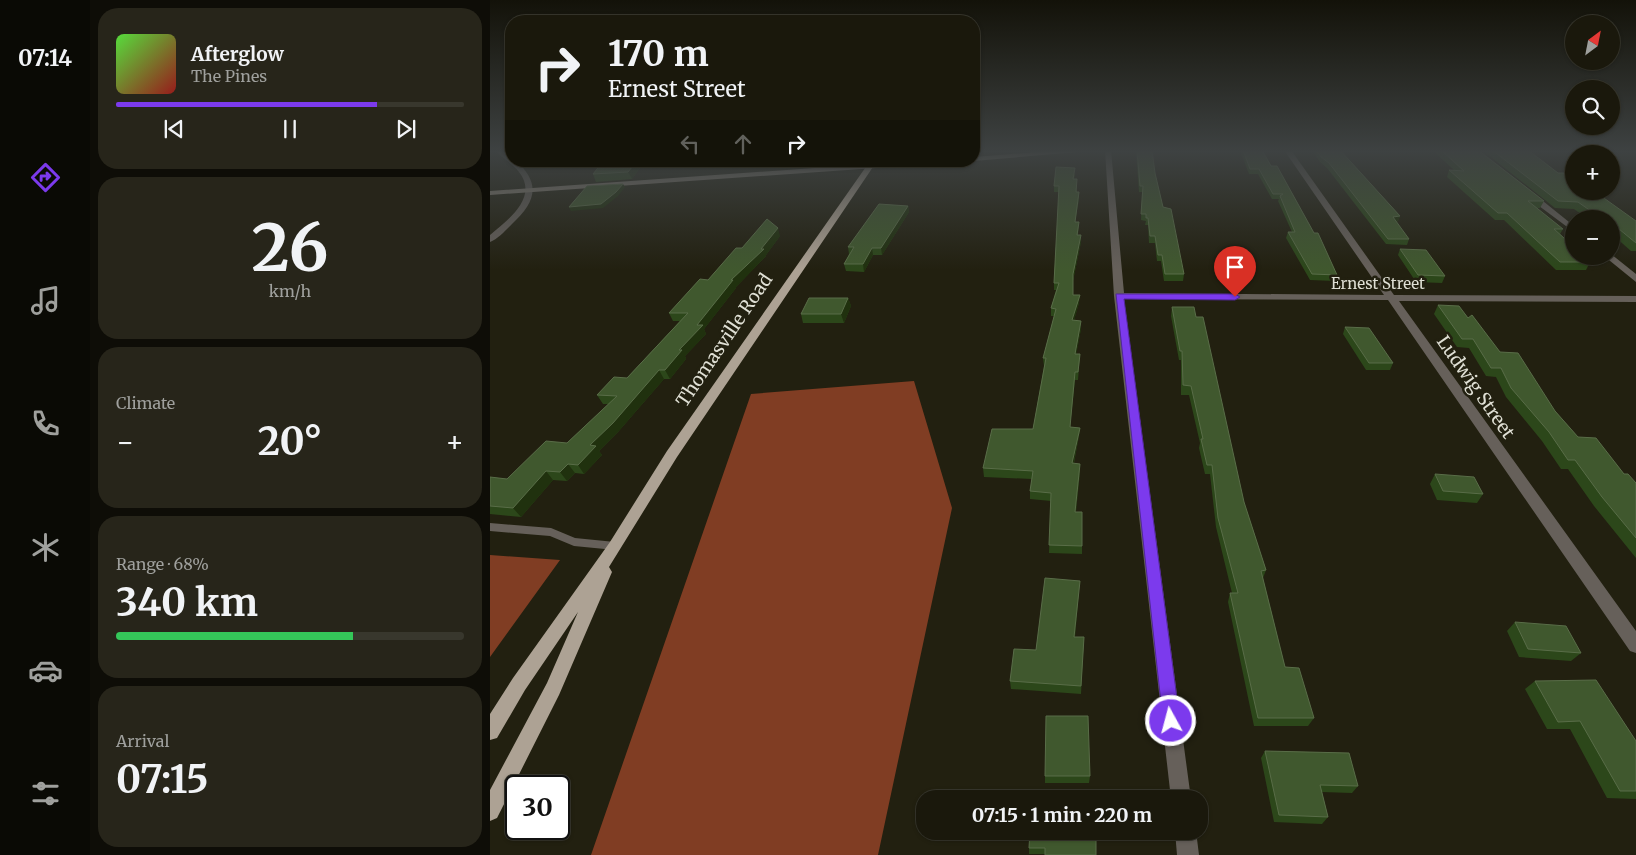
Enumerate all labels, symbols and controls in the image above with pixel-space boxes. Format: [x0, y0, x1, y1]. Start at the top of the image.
north arrow [1565, 15, 1620, 70]
map controls [1565, 15, 1620, 265]
text: 170 m [608, 32, 709, 76]
icon: right [525, 35, 590, 100]
text: Afterglow [191, 42, 284, 66]
text: 07:14 [18, 44, 72, 72]
text: The Pines [191, 66, 267, 86]
text: Ernest Street [608, 75, 746, 103]
button: search [1565, 80, 1620, 135]
icon: previous [160, 115, 188, 143]
icon: pause [276, 115, 304, 143]
icon: next [392, 115, 420, 143]
icon: left [676, 130, 704, 158]
icon: ahead [729, 130, 757, 158]
icon: right [782, 130, 810, 158]
button: + [1565, 145, 1620, 200]
icon: directions [28, 160, 63, 195]
text: 26 [251, 207, 329, 289]
button: − [1565, 210, 1620, 265]
pin [1214, 246, 1256, 297]
icon: arrive [1221, 253, 1249, 281]
street label: Thomasville Road [671, 269, 777, 411]
street label: Ernest Street [1331, 274, 1425, 293]
text: km/h [269, 281, 311, 301]
icon: music [28, 283, 63, 318]
street label: Ludwig Street [1432, 331, 1520, 443]
text: Climate [116, 393, 175, 413]
icon: phone [28, 406, 63, 441]
text: 20° [258, 418, 322, 465]
text: − [116, 424, 135, 460]
text: + [445, 424, 464, 460]
icon: climate [28, 530, 63, 565]
text: Range · 68% [116, 554, 209, 574]
text: 340 km [116, 579, 258, 626]
icon: car [28, 653, 63, 688]
position arrow [1144, 694, 1196, 746]
text: Arrival [116, 731, 169, 751]
text: 07:15 [116, 756, 209, 803]
speed limit sign: 30 [505, 775, 570, 840]
icon: filters [28, 776, 63, 811]
text: 07:15 · 1 min · 220 m [972, 803, 1152, 827]

